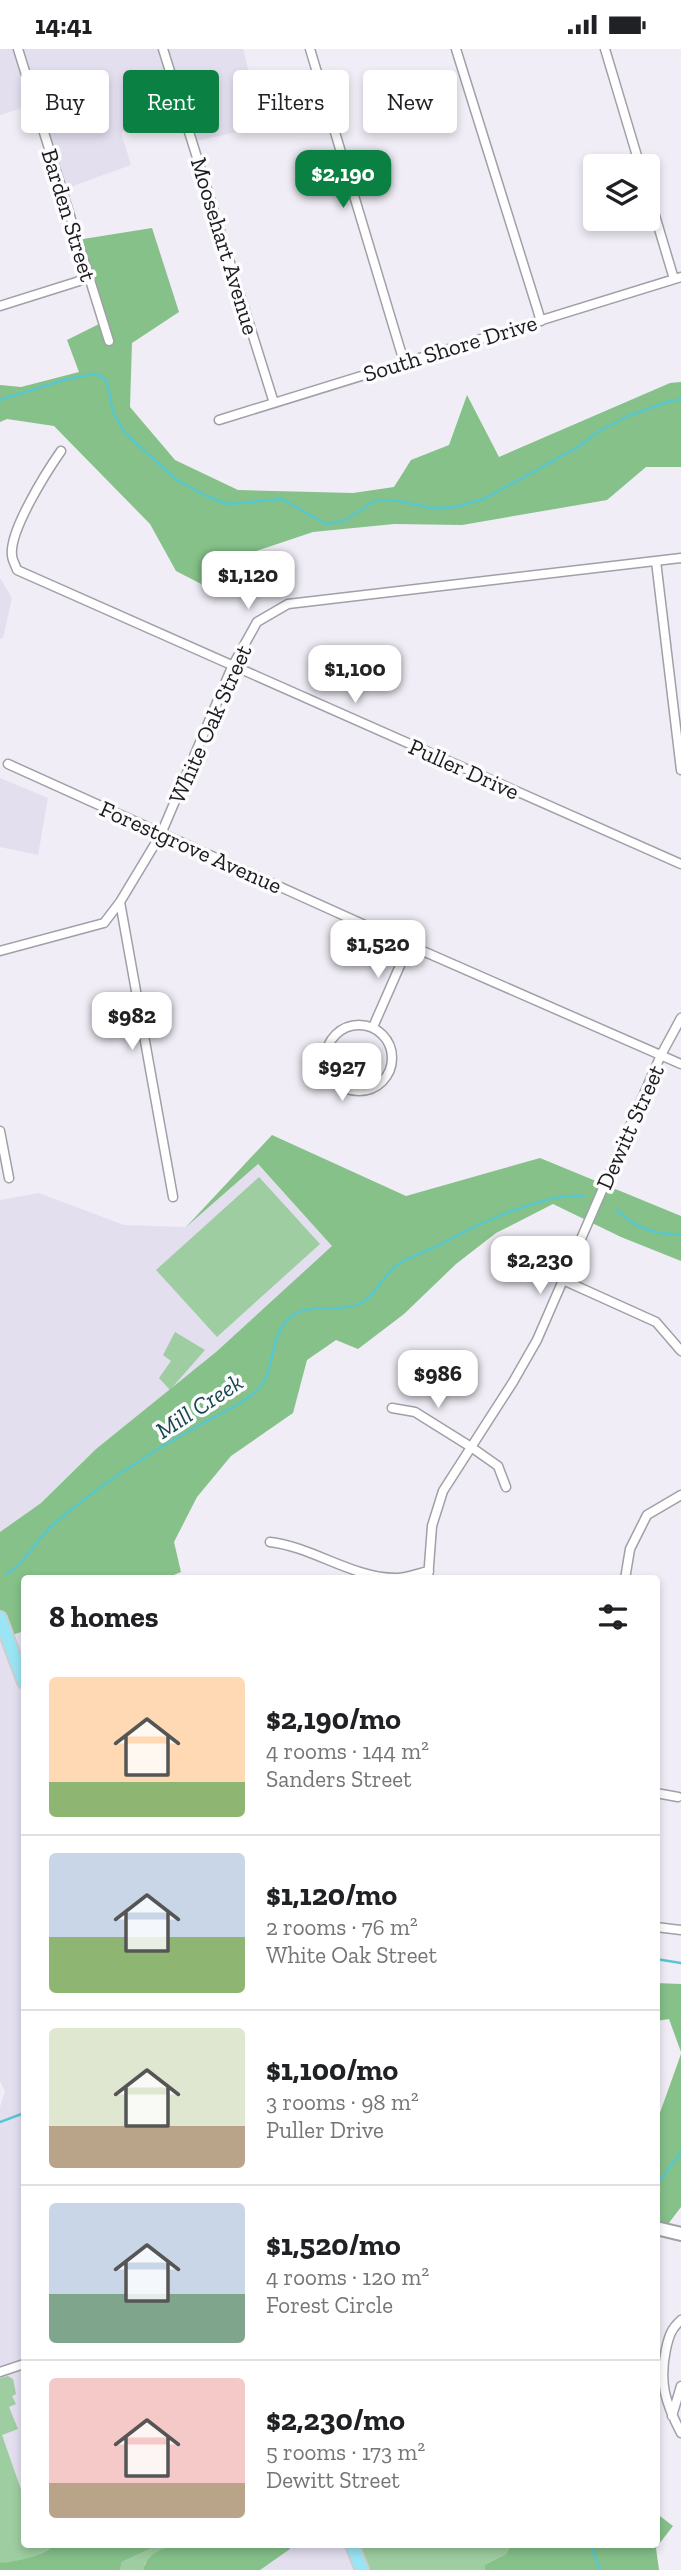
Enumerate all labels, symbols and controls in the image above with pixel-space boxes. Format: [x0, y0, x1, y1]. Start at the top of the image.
text: 14:41 [35, 9, 92, 41]
chip: Buy [21, 70, 109, 133]
chip: Rent [123, 70, 219, 133]
chip: Filters [233, 70, 349, 133]
chip: New [363, 70, 457, 133]
street label: Barden Street [36, 145, 103, 285]
pin: $2,190 [286, 151, 400, 210]
street label: Moosehart Avenue [185, 154, 265, 338]
map controls [583, 154, 660, 231]
button: layers [583, 154, 660, 231]
text: $2,190 [311, 159, 375, 187]
street label: South Shore Drive [360, 308, 540, 388]
pin: $1,120 [191, 552, 305, 611]
text: $1,120 [218, 560, 278, 588]
street label: White Oak Street [162, 640, 258, 808]
pin: $1,100 [298, 645, 412, 705]
text: $1,100 [324, 654, 386, 682]
street label: Puller Drive [404, 732, 524, 806]
street label: Forestgrove Avenue [96, 794, 286, 900]
pin: $1,520 [321, 921, 435, 980]
text: $1,520 [346, 929, 410, 957]
pin: $982 [91, 993, 173, 1052]
text: $982 [108, 1001, 156, 1029]
pin: $927 [301, 1044, 383, 1103]
text: $927 [318, 1052, 366, 1080]
street label: Dewitt Street [590, 1060, 670, 1194]
pin: $2,230 [483, 1237, 597, 1296]
text: $2,230 [507, 1245, 573, 1273]
pin: $986 [397, 1351, 479, 1410]
text: $986 [414, 1359, 462, 1387]
water label: Mill Creek [150, 1367, 248, 1445]
icon: filters [594, 1598, 632, 1636]
text: 8 homes [49, 1599, 158, 1635]
text: $2,190/mo [266, 1701, 401, 1737]
icon: home [105, 1705, 189, 1789]
text: 4 rooms · 144 m² [266, 1737, 429, 1765]
text: Sanders Street [266, 1765, 412, 1793]
text: $1,120/mo [266, 1877, 397, 1913]
icon: home [105, 1881, 189, 1965]
text: 2 rooms · 76 m² [266, 1913, 418, 1941]
text: White Oak Street [266, 1941, 437, 1969]
text: $1,100/mo [266, 2052, 398, 2088]
icon: home [105, 2056, 189, 2140]
text: 3 rooms · 98 m² [266, 2088, 419, 2116]
text: Puller Drive [266, 2116, 384, 2144]
text: $1,520/mo [266, 2227, 401, 2263]
icon: home [105, 2231, 189, 2315]
text: 4 rooms · 120 m² [266, 2263, 429, 2291]
text: Forest Circle [266, 2291, 393, 2319]
text: $2,230/mo [266, 2402, 405, 2438]
icon: home [105, 2406, 189, 2490]
text: 5 rooms · 173 m² [266, 2438, 425, 2466]
text: Dewitt Street [266, 2466, 400, 2494]

